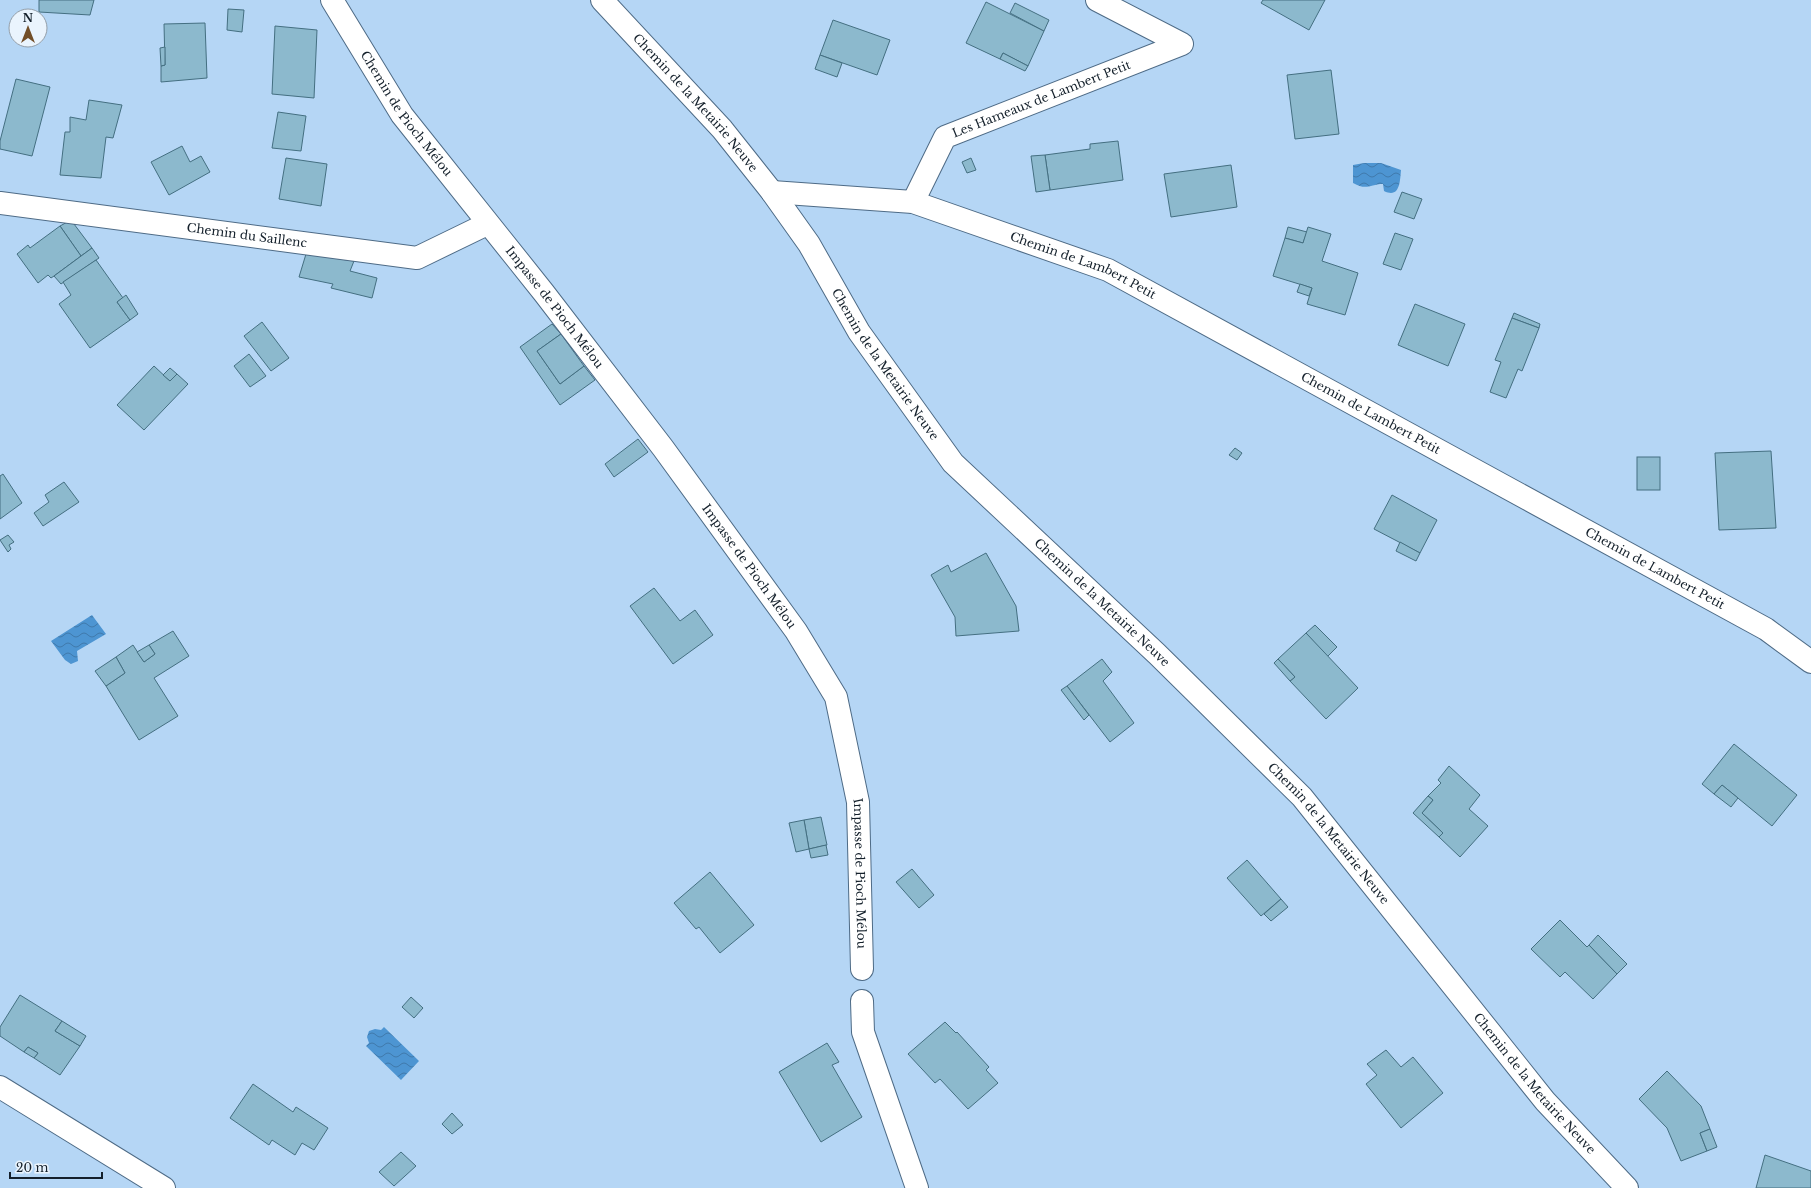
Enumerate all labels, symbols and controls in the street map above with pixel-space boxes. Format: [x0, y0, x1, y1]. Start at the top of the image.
north arrow [8, 8, 48, 48]
text: N [23, 11, 34, 25]
street label: Chemin de la Metairie Neuve [630, 30, 761, 175]
street label: Chemin de Pioch Mélou [358, 48, 456, 179]
street label: Les Hameaux de Lambert Petit [950, 57, 1133, 140]
street label: Chemin du Saillenc [186, 220, 308, 250]
street label: Chemin de Lambert Petit [1008, 228, 1159, 302]
street label: Impasse de Pioch Mélou [503, 243, 607, 371]
street label: Chemin de la Metairie Neuve [829, 286, 942, 443]
street label: Chemin de Lambert Petit [1298, 369, 1444, 457]
street label: Impasse de Pioch Mélou [699, 501, 800, 631]
street label: Chemin de Lambert Petit [1583, 524, 1728, 612]
street label: Chemin de la Metairie Neuve [1031, 535, 1173, 669]
street label: Chemin de la Metairie Neuve [1265, 760, 1393, 907]
street label: Impasse de Pioch Mélou [850, 797, 870, 949]
street label: Chemin de la Metairie Neuve [1471, 1010, 1599, 1157]
scale bar [10, 1154, 102, 1180]
text: 20 m [16, 1160, 48, 1175]

